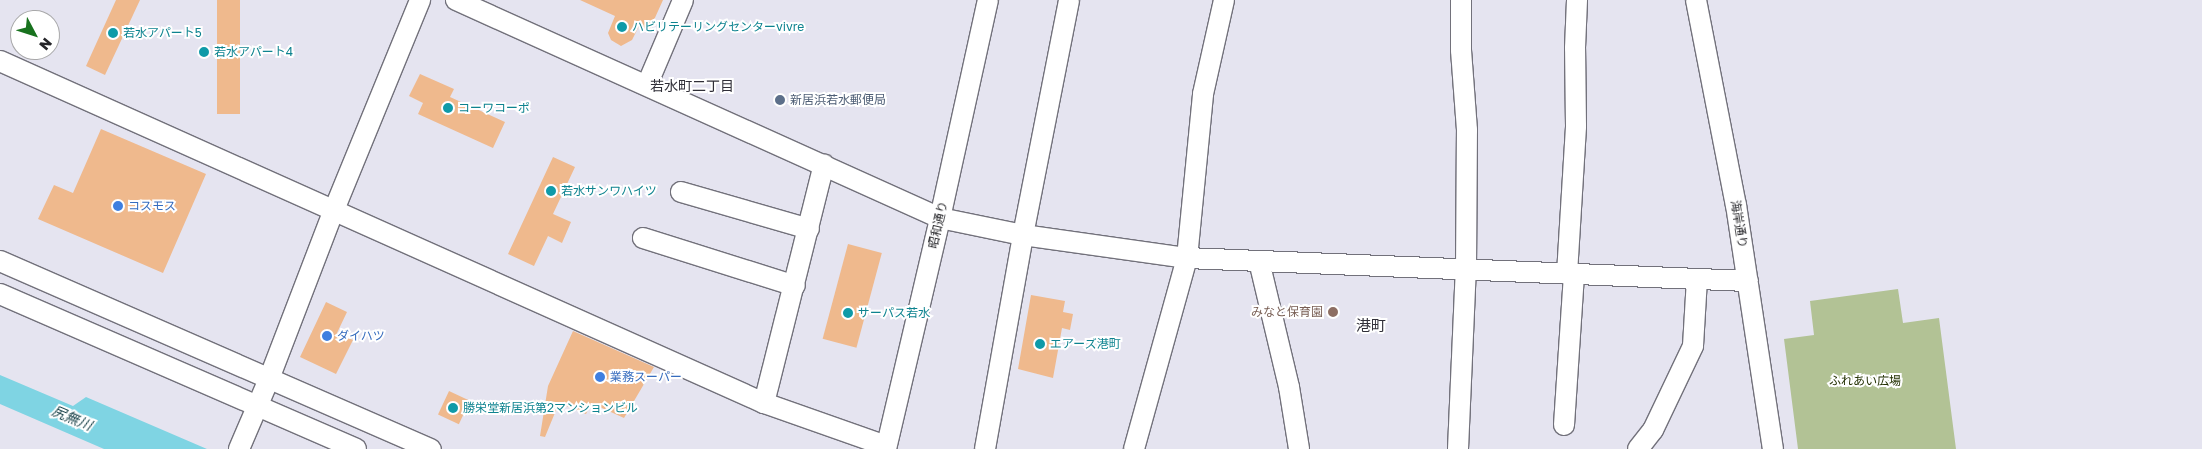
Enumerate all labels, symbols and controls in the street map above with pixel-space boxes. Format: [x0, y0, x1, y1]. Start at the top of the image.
north arrow [10, 10, 60, 60]
place label: ハビリテーリングセンターvivre [632, 20, 804, 34]
marker: ハビリテーリングセンターvivre [616, 21, 628, 33]
place label: 若水アパート5 [123, 26, 202, 40]
marker: 若水アパート5 [107, 27, 119, 39]
text: N [36, 35, 56, 54]
place label: 若水アパート4 [214, 45, 293, 59]
marker: 若水アパート4 [198, 46, 210, 58]
district label: 若水町二丁目 [650, 78, 734, 94]
place label: 新居浜若水郵便局 [790, 93, 886, 107]
marker: 新居浜若水郵便局 [774, 94, 786, 106]
place label: コーワコーポ [458, 101, 530, 115]
marker: コーワコーポ [442, 102, 454, 114]
place label: 若水サンワハイツ [561, 184, 657, 198]
marker: 若水サンワハイツ [545, 185, 557, 197]
place label: コスモス [128, 199, 176, 213]
street label: 海岸通り [1728, 199, 1750, 249]
marker: コスモス [112, 200, 124, 212]
street label: 昭和通り [926, 200, 950, 250]
place label: みなと保育園 [1251, 305, 1323, 319]
place label: サーパス若水 [858, 306, 930, 320]
marker: みなと保育園 [1327, 306, 1339, 318]
marker: サーパス若水 [842, 307, 854, 319]
district label: 港町 [1356, 317, 1386, 335]
place label: ダイハツ [337, 329, 385, 343]
marker: ダイハツ [321, 330, 333, 342]
place label: エアーズ港町 [1050, 337, 1121, 351]
marker: エアーズ港町 [1034, 338, 1046, 350]
place label: 業務スーパー [610, 370, 682, 384]
marker: 業務スーパー [594, 371, 606, 383]
park label: ふれあい広場 [1829, 374, 1901, 388]
place label: 勝栄堂新居浜第2マンションビル [463, 401, 638, 415]
water label: 尻無川 [49, 402, 95, 434]
marker: 勝栄堂新居浜第2マンションビル [447, 402, 459, 414]

